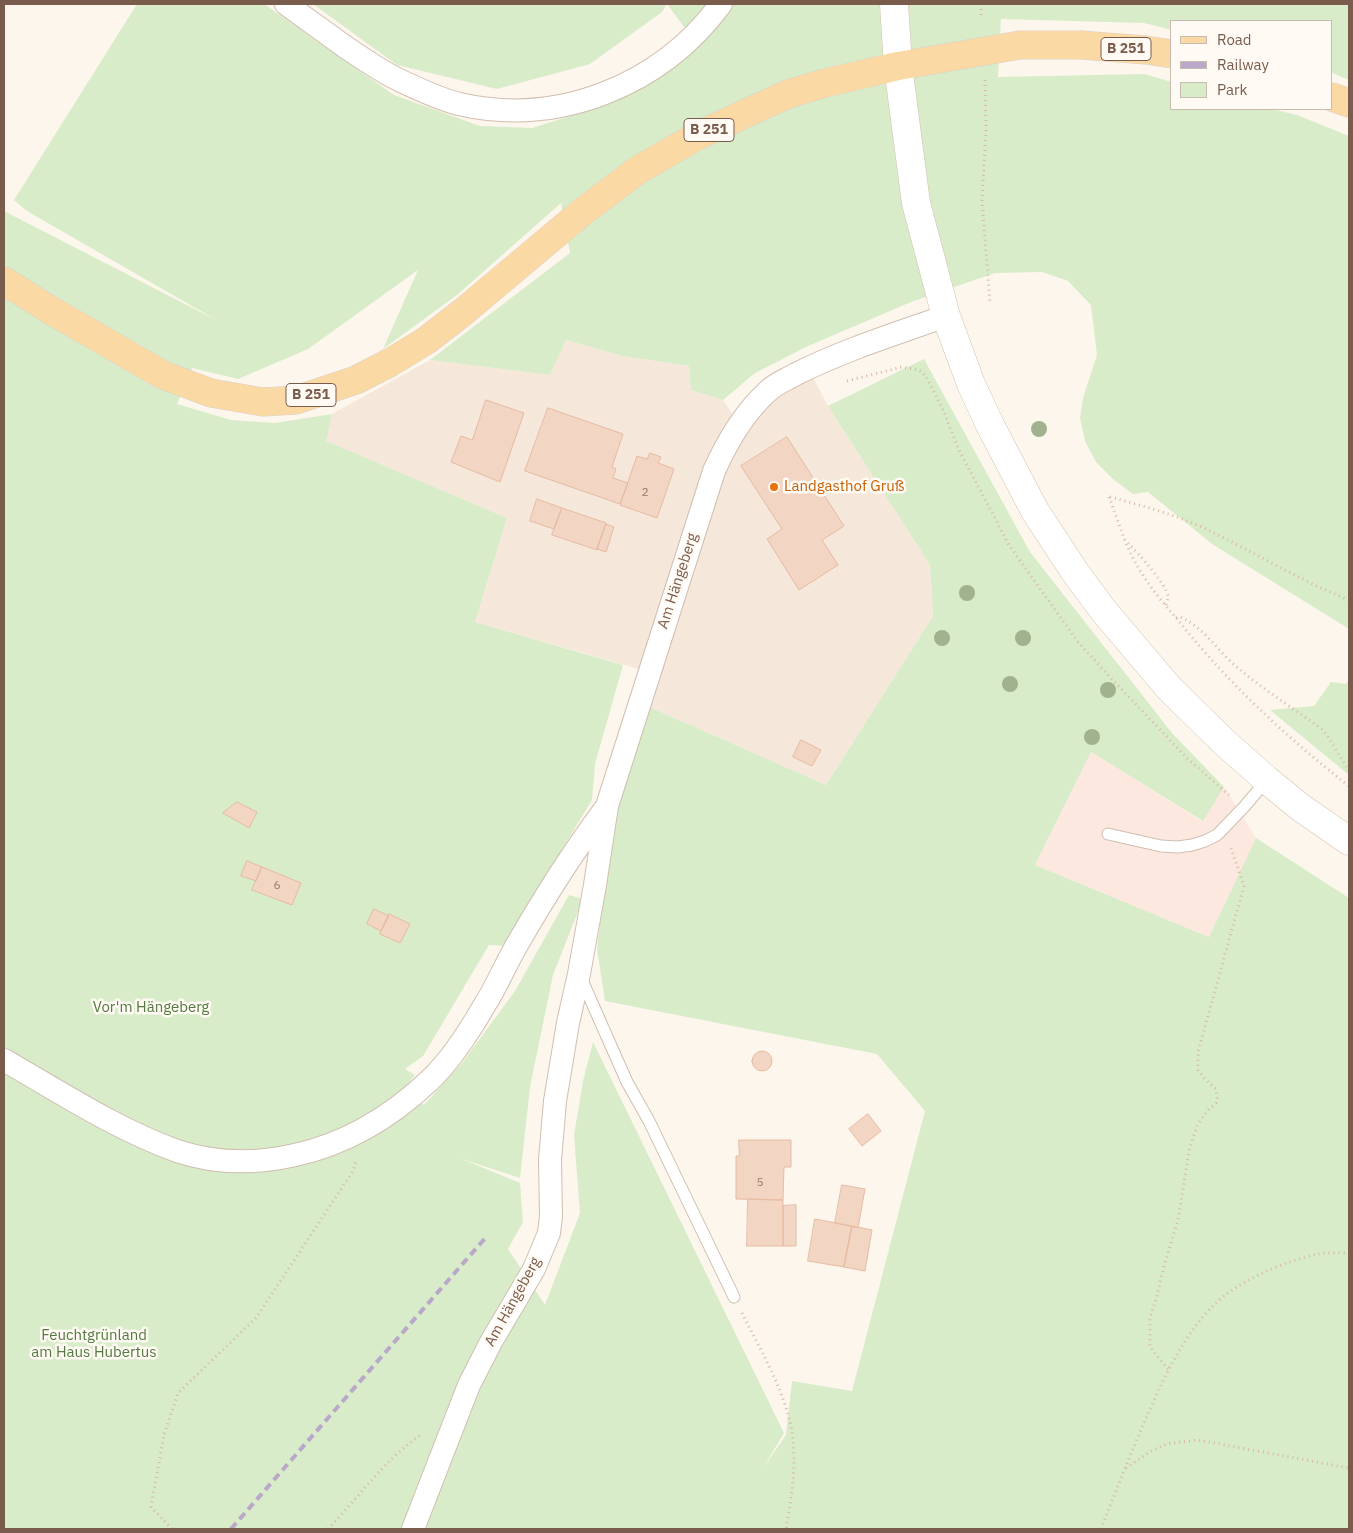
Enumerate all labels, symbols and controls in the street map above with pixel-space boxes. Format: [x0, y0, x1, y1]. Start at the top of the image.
legend [1170, 20, 1333, 110]
text: Road [1217, 30, 1252, 49]
road number: B 251 [1101, 38, 1151, 61]
text: Railway [1217, 55, 1269, 74]
text: Park [1217, 80, 1247, 99]
road number: B 251 [684, 118, 734, 142]
road number: B 251 [286, 384, 336, 406]
place label: Landgasthof Gruß [784, 478, 904, 496]
marker: Landgasthof Gruß [768, 481, 780, 493]
house number: 2 [641, 486, 649, 500]
street label: Am Hängeberg [654, 531, 702, 631]
house number: 6 [273, 879, 281, 893]
park label: Vor'm Hängeberg [93, 999, 209, 1017]
house number: 5 [756, 1176, 764, 1190]
street label: Am Hängeberg [481, 1254, 545, 1350]
park label: Feuchtgrünland am Haus Hubertus [31, 1327, 157, 1362]

